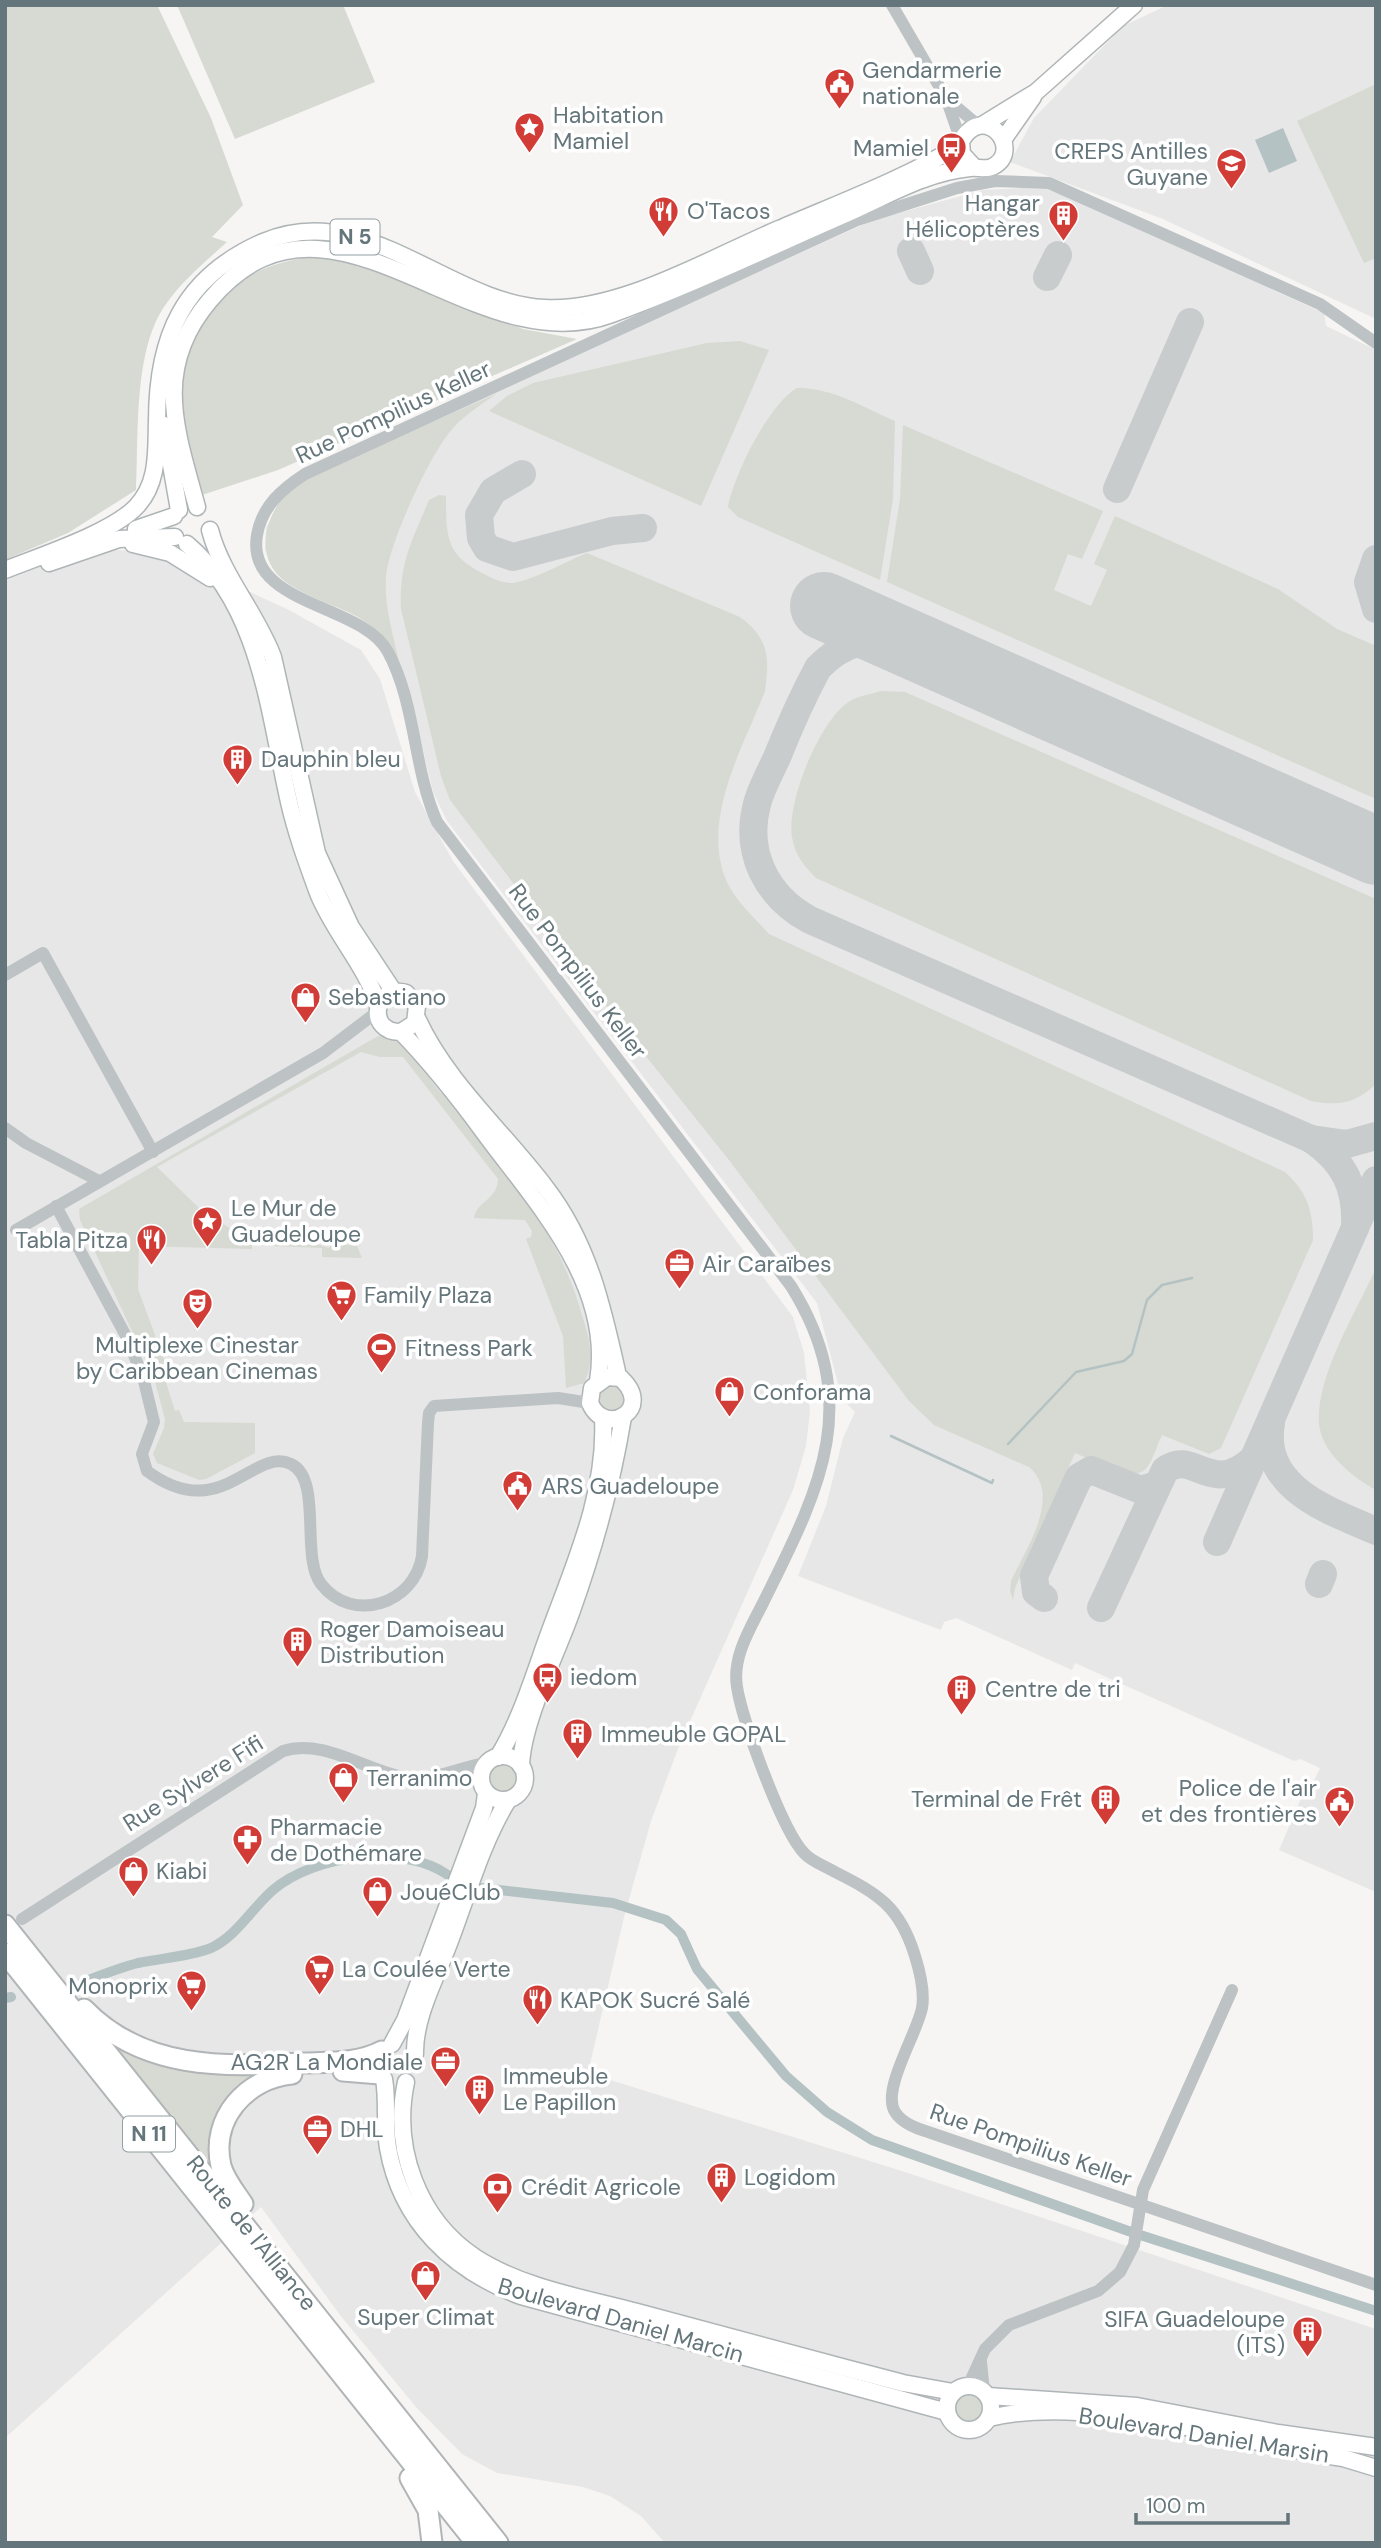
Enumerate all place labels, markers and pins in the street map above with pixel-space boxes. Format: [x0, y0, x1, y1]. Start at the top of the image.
place label: Gendarmerie nationale [862, 55, 1002, 111]
public building icon: Gendarmerie nationale [822, 66, 856, 110]
place label: Habitation Mamiel [553, 100, 664, 156]
place icon: Habitation Mamiel [513, 111, 547, 155]
bus stop icon: Mamiel [935, 131, 969, 175]
place label: Mamiel [853, 133, 929, 163]
place label: CREPS Antilles Guyane [1054, 136, 1208, 192]
school or university icon: CREPS Antilles Guyane [1214, 147, 1248, 191]
place label: Hangar Hélicoptères [905, 188, 1040, 244]
restaurant icon: O'Tacos [647, 194, 681, 238]
place label: O'Tacos [687, 196, 771, 226]
building icon: Hangar Hélicoptères [1046, 199, 1080, 243]
building icon: Dauphin bleu [221, 742, 255, 786]
place label: Dauphin bleu [261, 744, 401, 774]
shop icon: Sebastiano [288, 980, 322, 1024]
place label: Sebastiano [328, 982, 446, 1012]
place label: Le Mur de Guadeloupe [231, 1193, 361, 1249]
place icon: Le Mur de Guadeloupe [191, 1204, 225, 1248]
restaurant icon: Tabla Pitza [134, 1223, 168, 1267]
place label: Tabla Pitza [15, 1225, 128, 1255]
office icon: Air Caraïbes [662, 1247, 696, 1291]
place label: Air Caraïbes [702, 1249, 832, 1279]
supermarket icon: Family Plaza [324, 1278, 358, 1322]
place label: Family Plaza [364, 1280, 492, 1310]
theatre icon: Multiplexe Cinestar by Caribbean Cinemas [180, 1287, 214, 1331]
place label: Multiplexe Cinestar by Caribbean Cinemas [76, 1330, 318, 1386]
sports icon: Fitness Park [365, 1331, 399, 1375]
place label: Fitness Park [405, 1333, 533, 1363]
shop icon: Conforama [713, 1375, 747, 1419]
place label: Conforama [753, 1377, 871, 1407]
public building icon: ARS Guadeloupe [501, 1469, 535, 1513]
place label: ARS Guadeloupe [541, 1471, 719, 1501]
place label: Roger Damoiseau Distribution [320, 1614, 504, 1670]
building icon: Roger Damoiseau Distribution [280, 1625, 314, 1669]
bus stop icon: iedom [530, 1660, 564, 1704]
place label: iedom [570, 1662, 637, 1692]
building icon: Centre de tri [945, 1672, 979, 1716]
place label: Centre de tri [985, 1674, 1121, 1704]
building icon: Immeuble GOPAL [561, 1717, 595, 1761]
place label: Immeuble GOPAL [601, 1719, 786, 1749]
shop icon: Terranimo [326, 1761, 360, 1805]
place label: Terranimo [366, 1763, 472, 1793]
place label: Police de l'air et des frontières [1141, 1773, 1317, 1829]
building icon: Terminal de Frêt [1088, 1782, 1122, 1826]
place label: Terminal de Frêt [911, 1784, 1082, 1814]
public building icon: Police de l'air et des frontières [1323, 1784, 1357, 1828]
place label: Pharmacie de Dothémare [270, 1812, 422, 1868]
pharmacy icon: Pharmacie de Dothémare [230, 1823, 264, 1867]
shop icon: Kiabi [116, 1854, 150, 1898]
place label: Kiabi [156, 1856, 207, 1886]
shop icon: JouéClub [360, 1875, 394, 1919]
place label: JouéClub [400, 1877, 501, 1907]
supermarket icon: La Coulée Verte [302, 1952, 336, 1996]
place label: La Coulée Verte [342, 1954, 511, 1984]
supermarket icon: Monoprix [174, 1969, 208, 2013]
place label: Monoprix [68, 1971, 168, 2001]
restaurant icon: KAPOK Sucré Salé [520, 1983, 554, 2027]
place label: KAPOK Sucré Salé [560, 1985, 750, 2015]
office icon: AG2R La Mondiale [429, 2045, 463, 2089]
place label: AG2R La Mondiale [231, 2047, 423, 2077]
place label: Immeuble Le Papillon [503, 2061, 616, 2117]
building icon: Immeuble Le Papillon [463, 2072, 497, 2116]
office icon: DHL [300, 2112, 334, 2156]
place label: DHL [340, 2114, 384, 2144]
building icon: Logidom [704, 2160, 738, 2204]
place label: Logidom [744, 2162, 836, 2192]
bank icon: Crédit Agricole [481, 2170, 515, 2214]
place label: Crédit Agricole [521, 2172, 681, 2202]
shop icon: Super Climat [409, 2259, 443, 2303]
place label: Super Climat [357, 2302, 495, 2332]
place label: SIFA Guadeloupe (ITS) [1104, 2304, 1285, 2360]
building icon: SIFA Guadeloupe (ITS) [1291, 2315, 1325, 2359]

